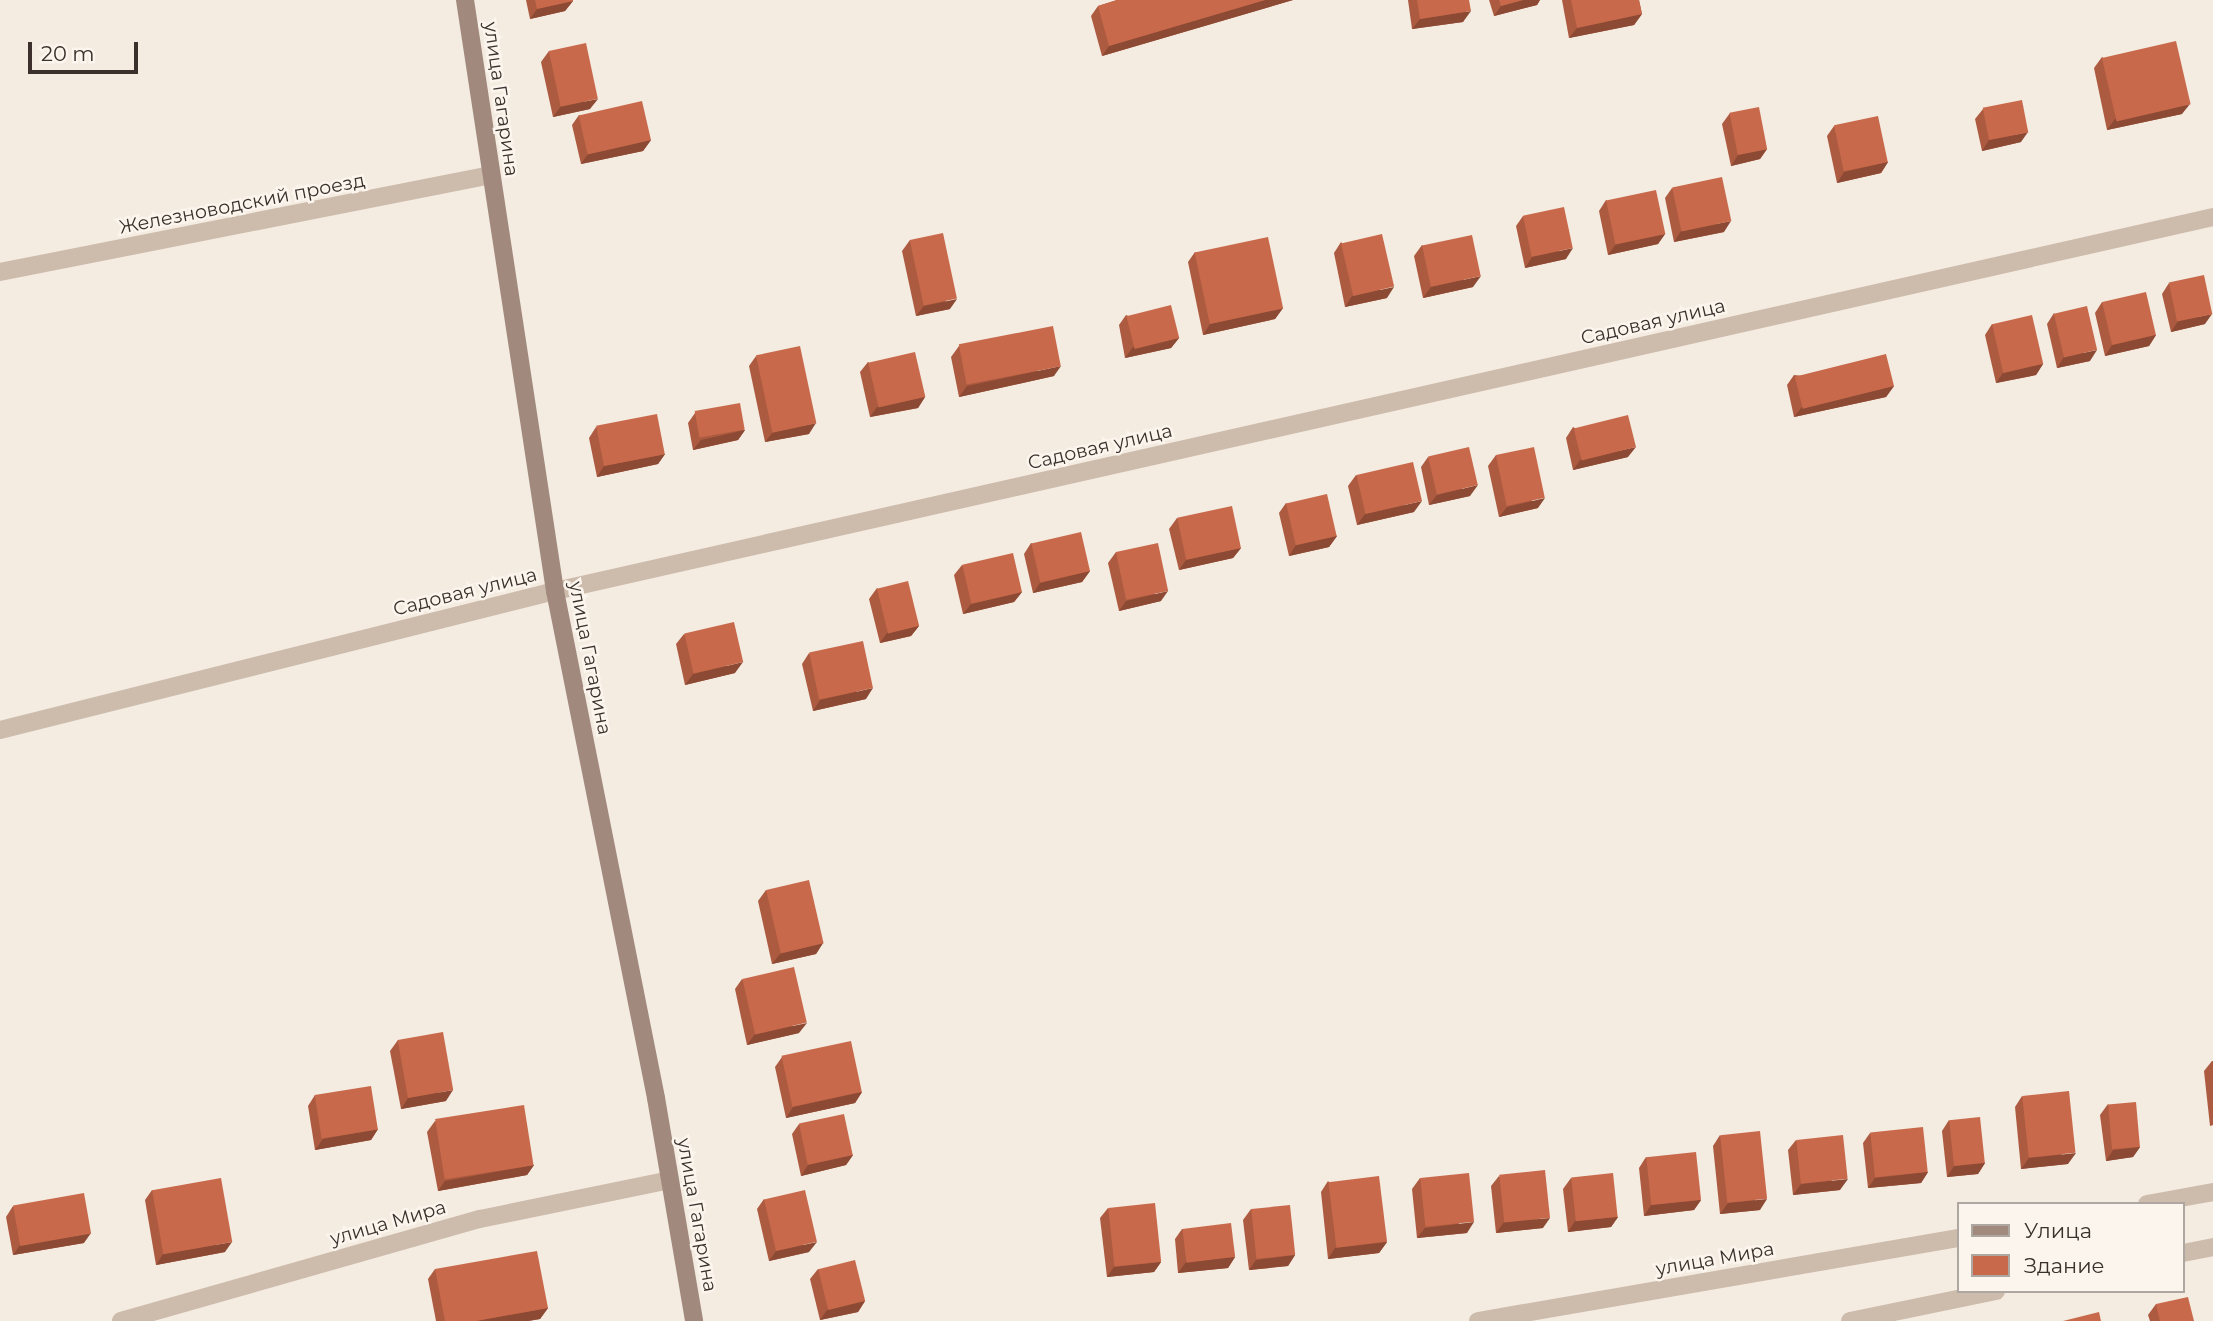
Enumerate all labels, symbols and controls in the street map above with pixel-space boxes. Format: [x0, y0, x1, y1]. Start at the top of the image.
street label: улица Гагарина [479, 20, 523, 178]
scale bar [32, 28, 142, 72]
text: 20 m [41, 41, 95, 66]
street label: Железноводский проезд [117, 169, 367, 239]
street label: Садовая улица [1579, 294, 1727, 350]
street label: Садовая улица [1026, 419, 1174, 475]
street label: Садовая улица [391, 563, 539, 621]
street label: улица Гагарина [564, 579, 616, 737]
street label: улица Гагарина [672, 1136, 722, 1294]
street label: улица Мира [327, 1196, 449, 1250]
legend [1958, 1202, 2185, 1293]
text: Улица [2024, 1218, 2092, 1243]
street label: улица Мира [1654, 1237, 1776, 1281]
text: Здание [2024, 1253, 2105, 1278]

